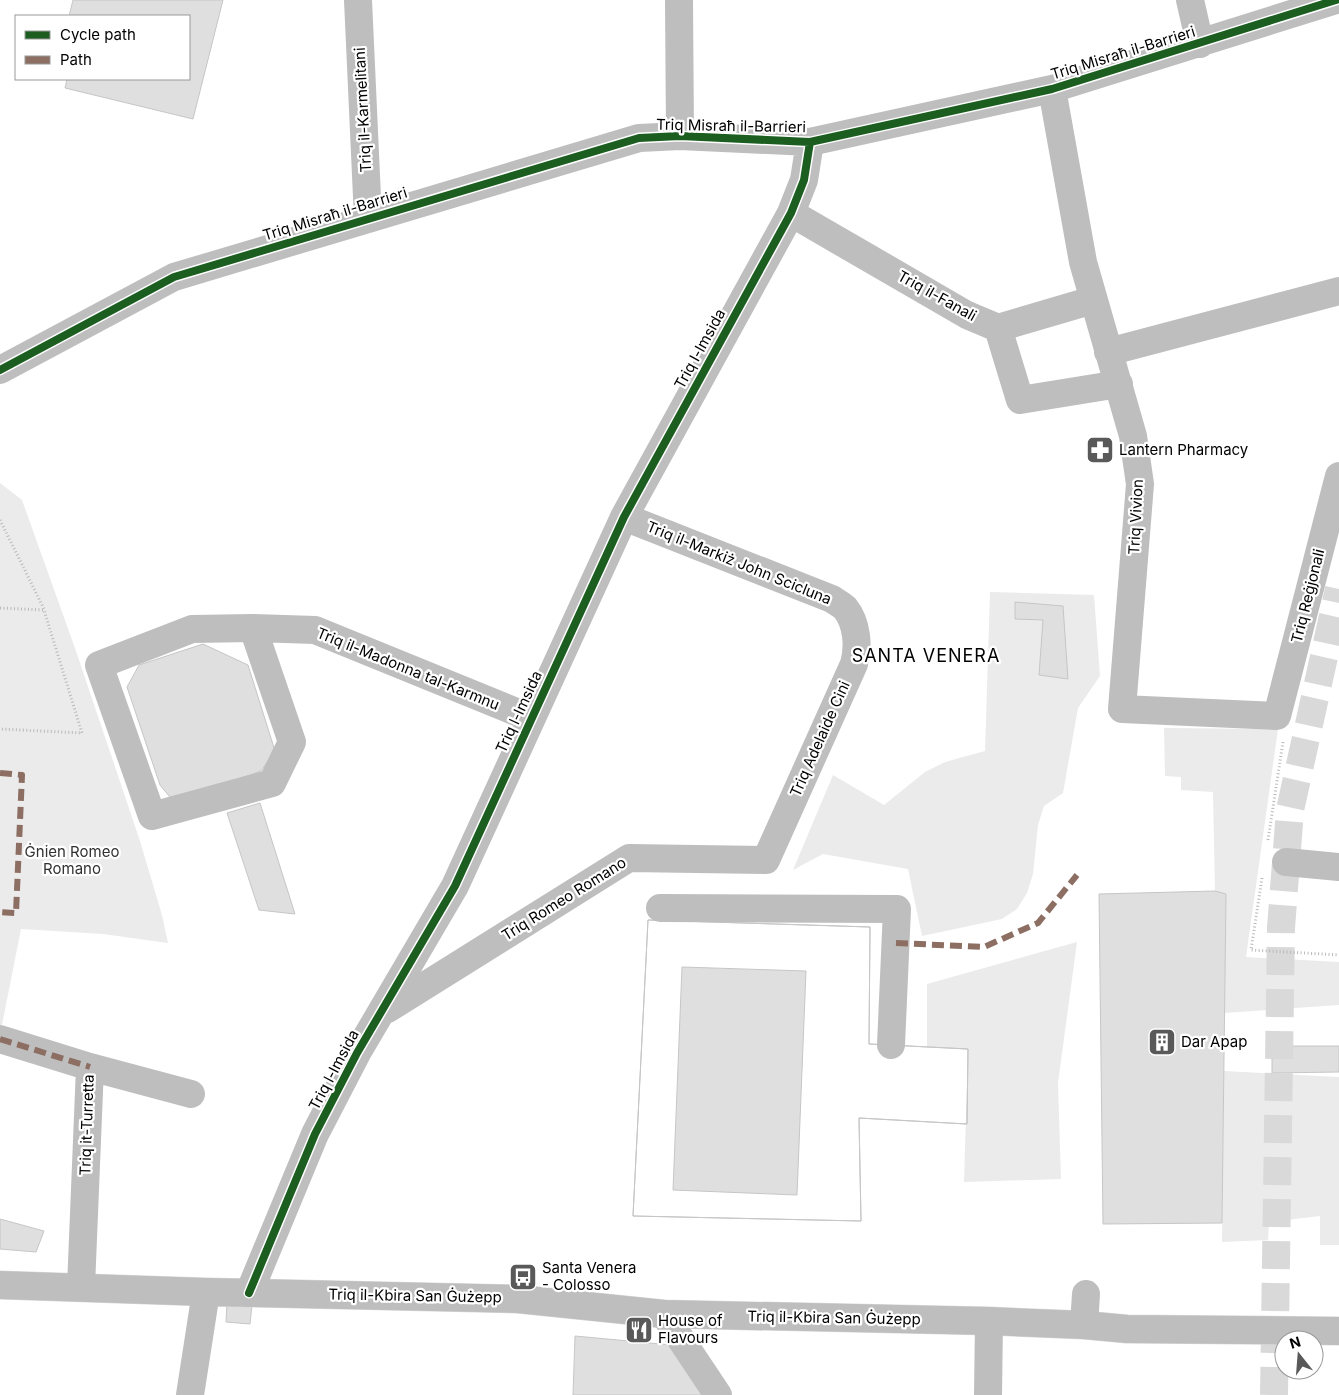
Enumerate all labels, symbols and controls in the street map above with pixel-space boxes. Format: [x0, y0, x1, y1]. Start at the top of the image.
legend [15, 15, 190, 80]
street label: Triq Misraħ il-Barrieri [1048, 21, 1197, 84]
text: Cycle path [60, 25, 136, 44]
street label: Triq il-Karmelitani [350, 47, 375, 173]
text: Path [60, 50, 92, 69]
street label: Triq Misraħ il-Barrieri [656, 115, 806, 136]
street label: Triq Misraħ il-Barrieri [260, 182, 409, 245]
street label: Triq il-Fanali [894, 266, 980, 325]
street label: Triq l-Imsida [670, 305, 729, 392]
pharmacy icon: Lantern Pharmacy [1085, 435, 1115, 465]
place label: Lantern Pharmacy [1119, 440, 1249, 459]
street label: Triq Vivion [1124, 479, 1147, 555]
street label: Triq il-Markiż John Scicluna [644, 517, 834, 608]
street label: Triq Reġjonali [1287, 547, 1328, 645]
street label: Triq il-Madonna tal-Karmnu [314, 623, 502, 714]
district label: SANTA VENERA [852, 645, 1000, 666]
street label: Triq l-Imsida [491, 668, 546, 756]
street label: Triq Adelaide Cini [785, 678, 854, 800]
park label: Ġnien Romeo Romano [25, 842, 119, 878]
street label: Triq Romeo Romano [498, 853, 629, 945]
street label: Triq l-Imsida [304, 1026, 363, 1113]
building icon: Dar Apap [1147, 1027, 1177, 1057]
place label: Dar Apap [1181, 1032, 1247, 1051]
street label: Triq it-Turretta [75, 1074, 98, 1176]
place label: Santa Venera - Colosso [542, 1258, 637, 1294]
bus stop icon: Santa Venera - Colosso [508, 1262, 538, 1292]
street label: Triq il-Kbira San Ġużepp [328, 1284, 502, 1307]
street label: Triq il-Kbira San Ġużepp [747, 1306, 921, 1329]
place label: House of Flavours [658, 1311, 723, 1347]
restaurant icon: House of Flavours [624, 1315, 654, 1345]
north arrow [1274, 1330, 1324, 1380]
text: N [1287, 1332, 1303, 1352]

